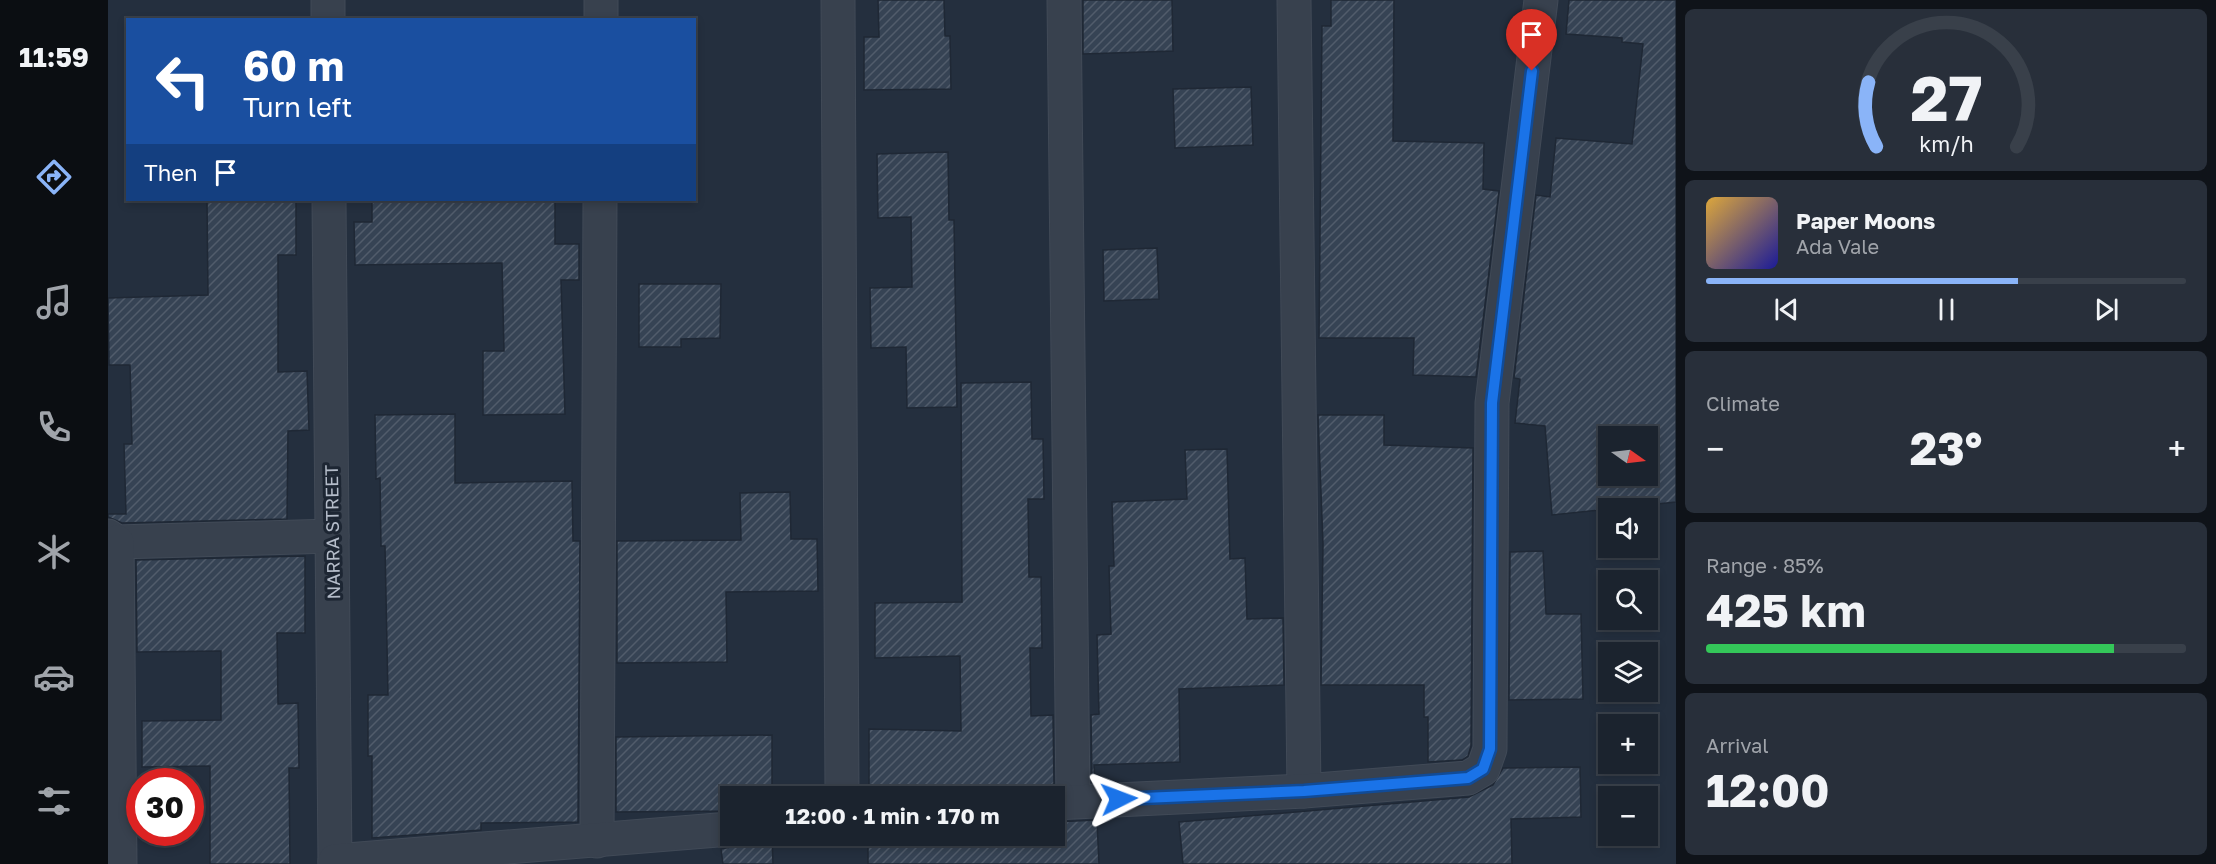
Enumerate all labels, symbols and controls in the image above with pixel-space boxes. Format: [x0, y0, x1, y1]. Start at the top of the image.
pin [1506, 9, 1557, 71]
icon: arrive [1515, 18, 1548, 51]
text: 60 m [243, 40, 344, 90]
text: 11:59 [19, 41, 89, 73]
icon: left [144, 42, 222, 120]
text: 27 [1910, 60, 1982, 135]
text: Turn left [243, 91, 352, 123]
text: km/h [1919, 131, 1973, 157]
icon: directions [33, 156, 75, 198]
icon: arrive [209, 156, 242, 189]
text: Then [144, 159, 197, 186]
text: Paper Moons [1796, 207, 1935, 234]
text: Ada Vale [1796, 234, 1879, 258]
icon: music [33, 281, 75, 323]
icon: previous [1770, 293, 1803, 326]
icon: pause [1930, 293, 1963, 326]
icon: next [2090, 293, 2123, 326]
text: Climate [1706, 391, 1780, 415]
icon: phone [33, 406, 75, 448]
text: 23° [1910, 421, 1982, 475]
north arrow [1598, 426, 1658, 486]
map controls [1598, 426, 1658, 846]
text: − [1706, 429, 1724, 468]
text: + [2168, 429, 2186, 468]
street label: NARRA STREET [320, 464, 344, 600]
button: sound [1598, 498, 1658, 558]
icon: climate [33, 531, 75, 573]
text: Range · 85% [1706, 553, 1824, 577]
button: search [1598, 570, 1658, 630]
text: 425 km [1706, 583, 1866, 637]
button: layers [1598, 642, 1658, 702]
icon: car [33, 656, 75, 698]
button: + [1598, 714, 1658, 774]
text: Arrival [1706, 733, 1769, 757]
text: 12:00 [1706, 763, 1830, 817]
position arrow [1087, 767, 1151, 831]
speed limit sign: 30 [126, 768, 204, 846]
icon: filters [33, 780, 75, 822]
button: − [1598, 786, 1658, 846]
text: 12:00 · 1 min · 170 m [785, 802, 1000, 829]

